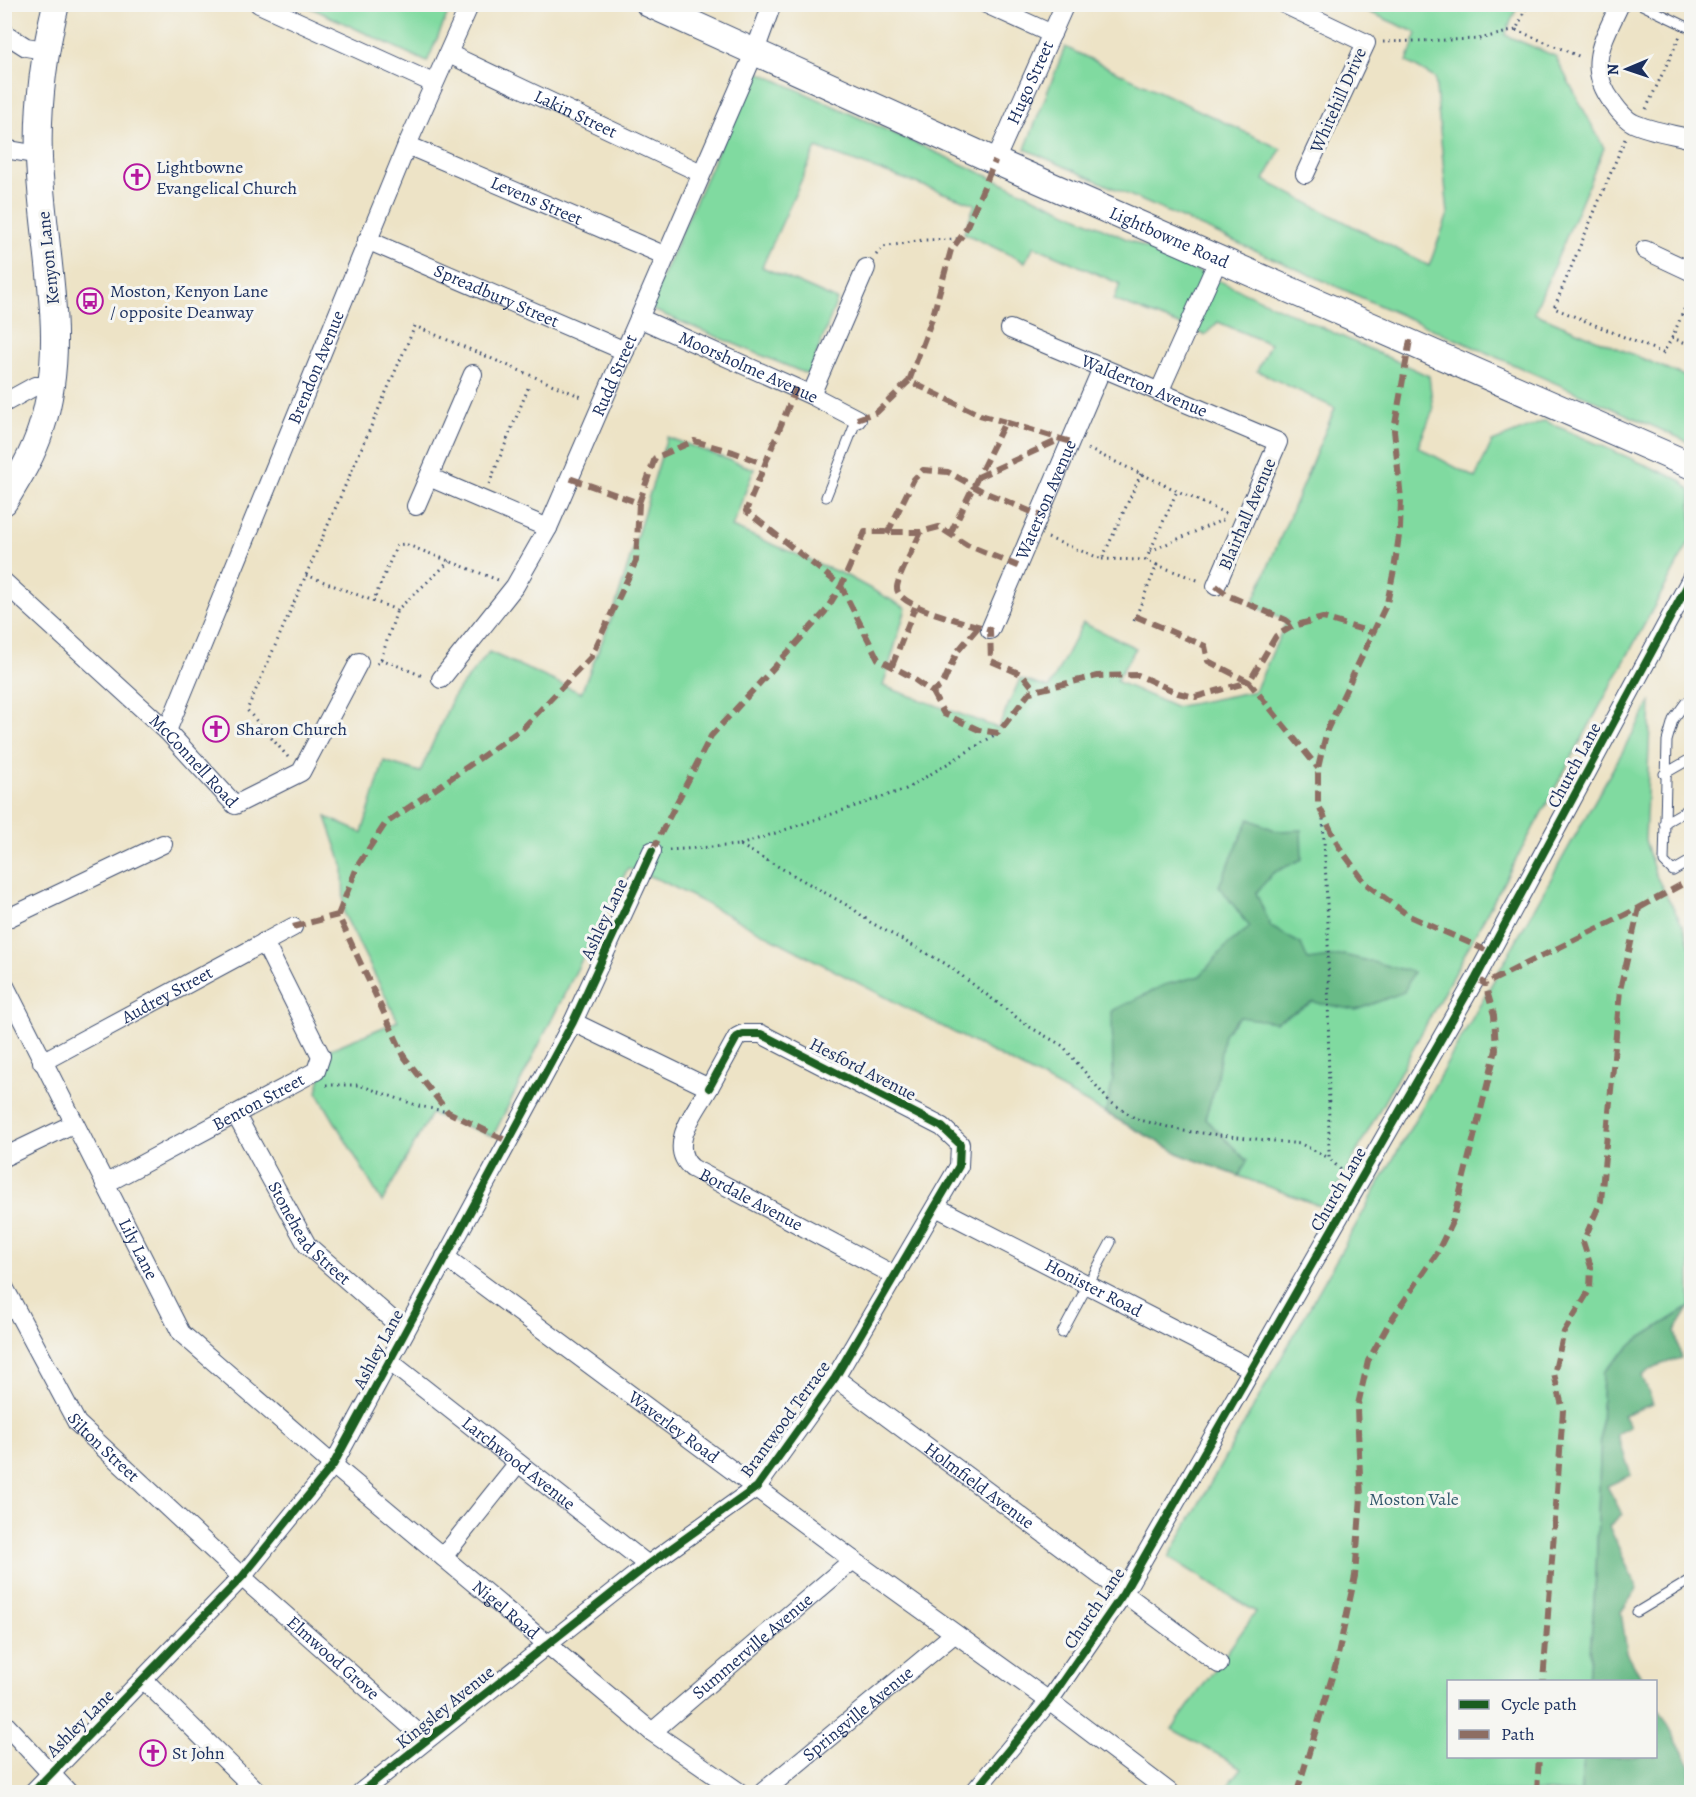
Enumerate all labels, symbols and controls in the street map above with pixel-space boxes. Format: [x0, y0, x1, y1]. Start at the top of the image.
street label: Hugo Street [1001, 37, 1059, 128]
north arrow [1597, 39, 1657, 99]
street label: Whitehill Drive [1304, 44, 1372, 157]
text: N [1602, 63, 1624, 76]
street label: Lakin Street [530, 84, 621, 144]
place label: Lightbowne Evangelical Church [156, 155, 297, 200]
church icon: Lightbowne Evangelical Church [122, 162, 152, 192]
street label: Levens Street [487, 170, 586, 231]
street label: Lightbowne Road [1105, 200, 1233, 274]
street label: Kenyon Lane [31, 210, 65, 306]
street label: Spreadbury Street [430, 258, 563, 333]
place label: Moston, Kenyon Lane / opposite Deanway [110, 279, 268, 324]
bus stop icon: Moston, Kenyon Lane / opposite Deanway [75, 286, 105, 316]
street label: Brendon Avenue [282, 307, 350, 428]
street label: Moorsholme Avenue [675, 325, 822, 409]
street label: Rudd Street [586, 330, 643, 420]
street label: Walderton Avenue [1077, 348, 1211, 423]
street label: Waterson Avenue [1009, 436, 1082, 564]
street label: Blairhall Avenue [1213, 454, 1281, 574]
street label: McConnell Road [144, 709, 244, 813]
church icon: Sharon Church [201, 714, 231, 744]
place label: Sharon Church [236, 717, 347, 741]
street label: Church Lane [1541, 718, 1607, 812]
street label: Ashley Lane [574, 875, 633, 964]
street label: Audrey Street [116, 960, 217, 1030]
street label: Hesford Avenue [806, 1032, 920, 1106]
street label: Benton Street [208, 1067, 309, 1136]
street label: Church Lane [1304, 1142, 1372, 1236]
street label: Bordale Avenue [695, 1162, 807, 1237]
street label: Stonehead Street [262, 1177, 356, 1290]
street label: Lily Lane [113, 1214, 164, 1284]
street label: Honister Road [1041, 1253, 1147, 1323]
street label: Ashley Lane [347, 1305, 409, 1394]
street label: Brantwood Terrace [734, 1356, 836, 1482]
street label: Waverley Road [623, 1385, 724, 1469]
street label: Silton Street [62, 1408, 145, 1487]
street label: Larchwood Avenue [457, 1411, 580, 1515]
street label: Holmfield Avenue [919, 1437, 1039, 1534]
park label: Moston Vale [1369, 1487, 1459, 1511]
street label: Church Lane [1058, 1562, 1130, 1654]
street label: Nigel Road [467, 1575, 545, 1645]
street label: Summerville Avenue [687, 1588, 818, 1705]
street label: Elmwood Grove [282, 1610, 385, 1705]
street label: Kingsley Avenue [391, 1660, 499, 1754]
street label: Springville Avenue [797, 1661, 918, 1767]
legend [1447, 1680, 1657, 1758]
street label: Ashley Lane [40, 1684, 119, 1763]
text: Cycle path [1501, 1692, 1577, 1716]
text: Path [1501, 1722, 1535, 1746]
church icon: St John [138, 1738, 168, 1768]
place label: St John [172, 1741, 225, 1765]

